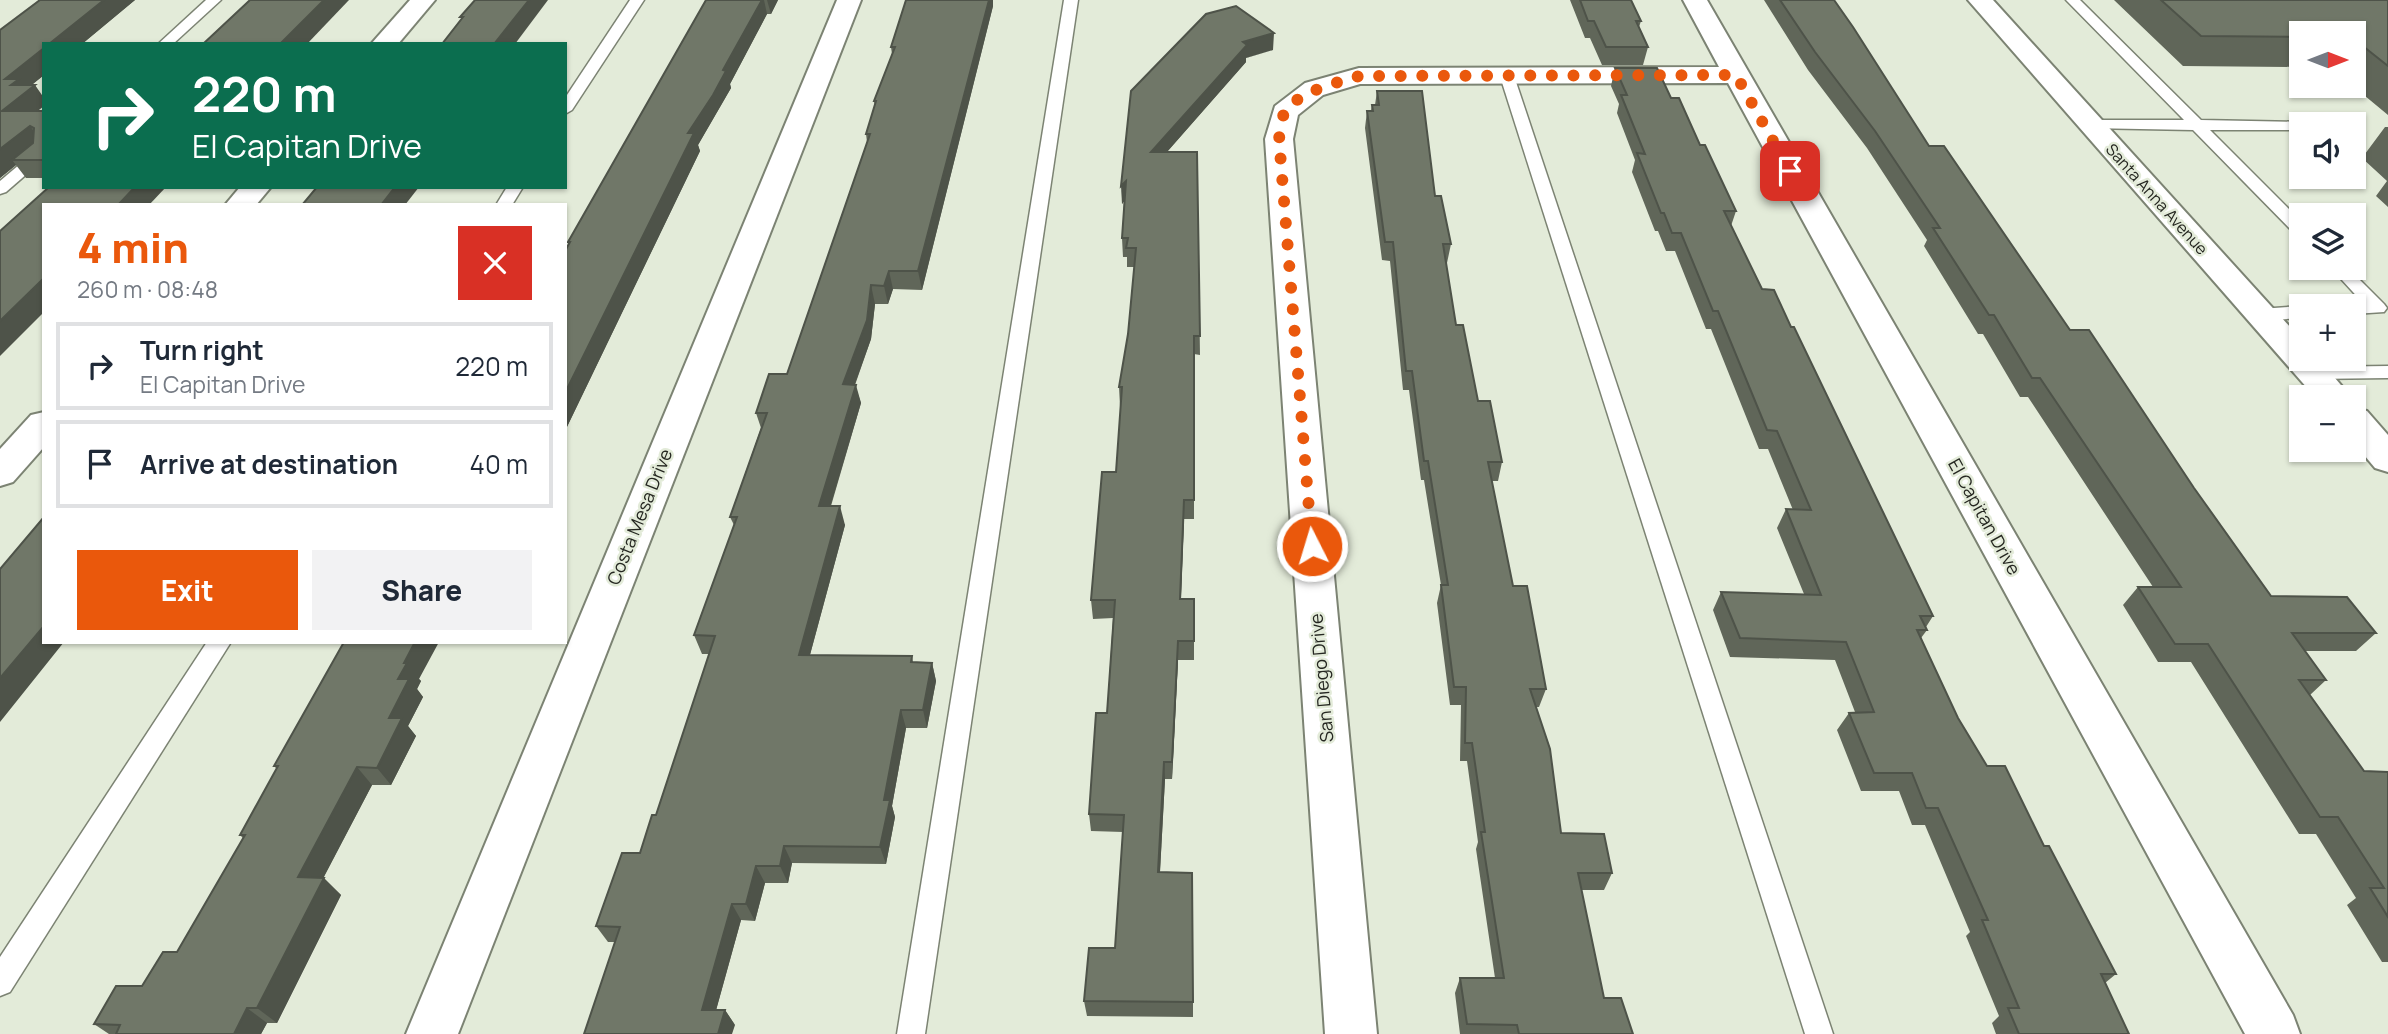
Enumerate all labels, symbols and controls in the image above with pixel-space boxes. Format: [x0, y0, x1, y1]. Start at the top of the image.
north arrow [2289, 21, 2366, 98]
map controls [2289, 21, 2366, 462]
text: 220 m [192, 60, 336, 127]
icon: right [77, 70, 168, 161]
button: sound [2289, 112, 2366, 189]
text: El Capitan Drive [192, 124, 422, 168]
street label: Santa Anna Avenue [2101, 139, 2213, 259]
pin [1760, 141, 1820, 201]
icon: arrive [1771, 152, 1809, 190]
button: layers [2289, 203, 2366, 280]
text: 4 min [77, 218, 189, 276]
button: close [458, 226, 532, 300]
text: 260 m · 08:48 [77, 273, 218, 305]
button: + [2289, 294, 2366, 371]
text: Turn right [140, 332, 264, 368]
icon: right [81, 347, 119, 385]
text: 220 m [455, 348, 528, 384]
text: El Capitan Drive [140, 368, 305, 400]
button: − [2289, 385, 2366, 462]
icon: arrive [81, 445, 119, 483]
street label: Costa Mesa Drive [601, 445, 677, 588]
text: Arrive at destination [140, 446, 398, 482]
text: 40 m [470, 446, 528, 482]
street label: El Capitan Drive [1943, 454, 2027, 579]
position arrow [1275, 509, 1349, 583]
button: Exit [77, 550, 298, 630]
button: Share [312, 550, 532, 630]
street label: San Diego Drive [1303, 613, 1339, 743]

